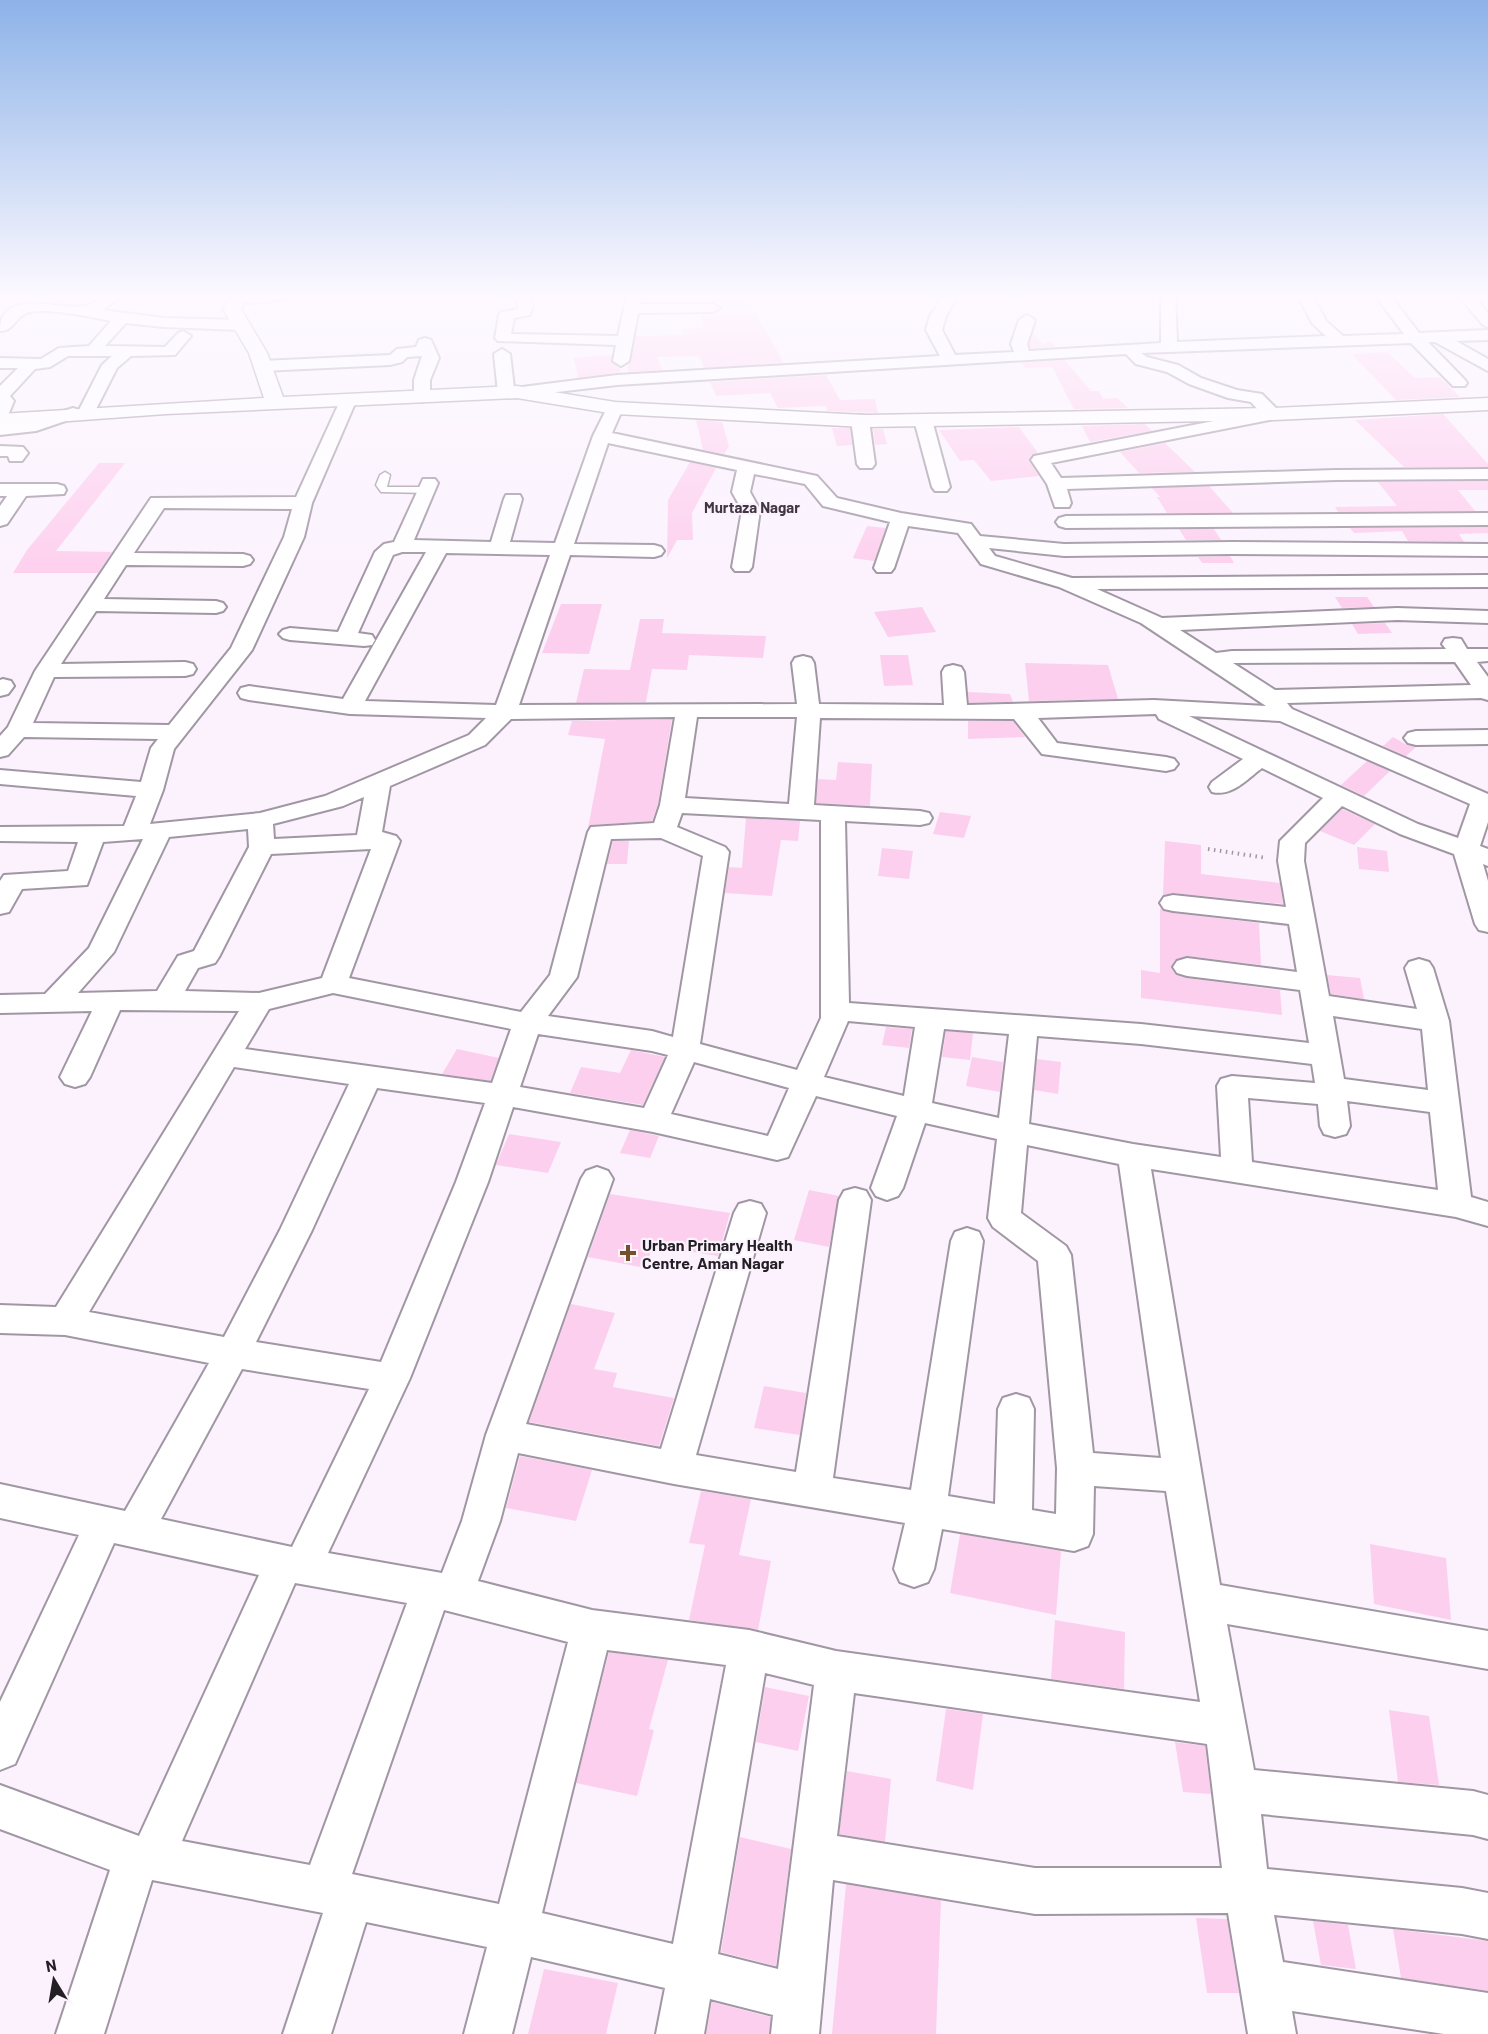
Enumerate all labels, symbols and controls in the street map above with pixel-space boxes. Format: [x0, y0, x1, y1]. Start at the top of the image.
district label: Murtaza Nagar [704, 498, 800, 516]
place label: Urban Primary Health Centre, Aman Nagar [642, 1235, 793, 1272]
marker: Urban Primary Health Centre, Aman Nagar [619, 1244, 637, 1262]
north arrow [24, 1950, 84, 2010]
text: N [44, 1954, 58, 1975]

